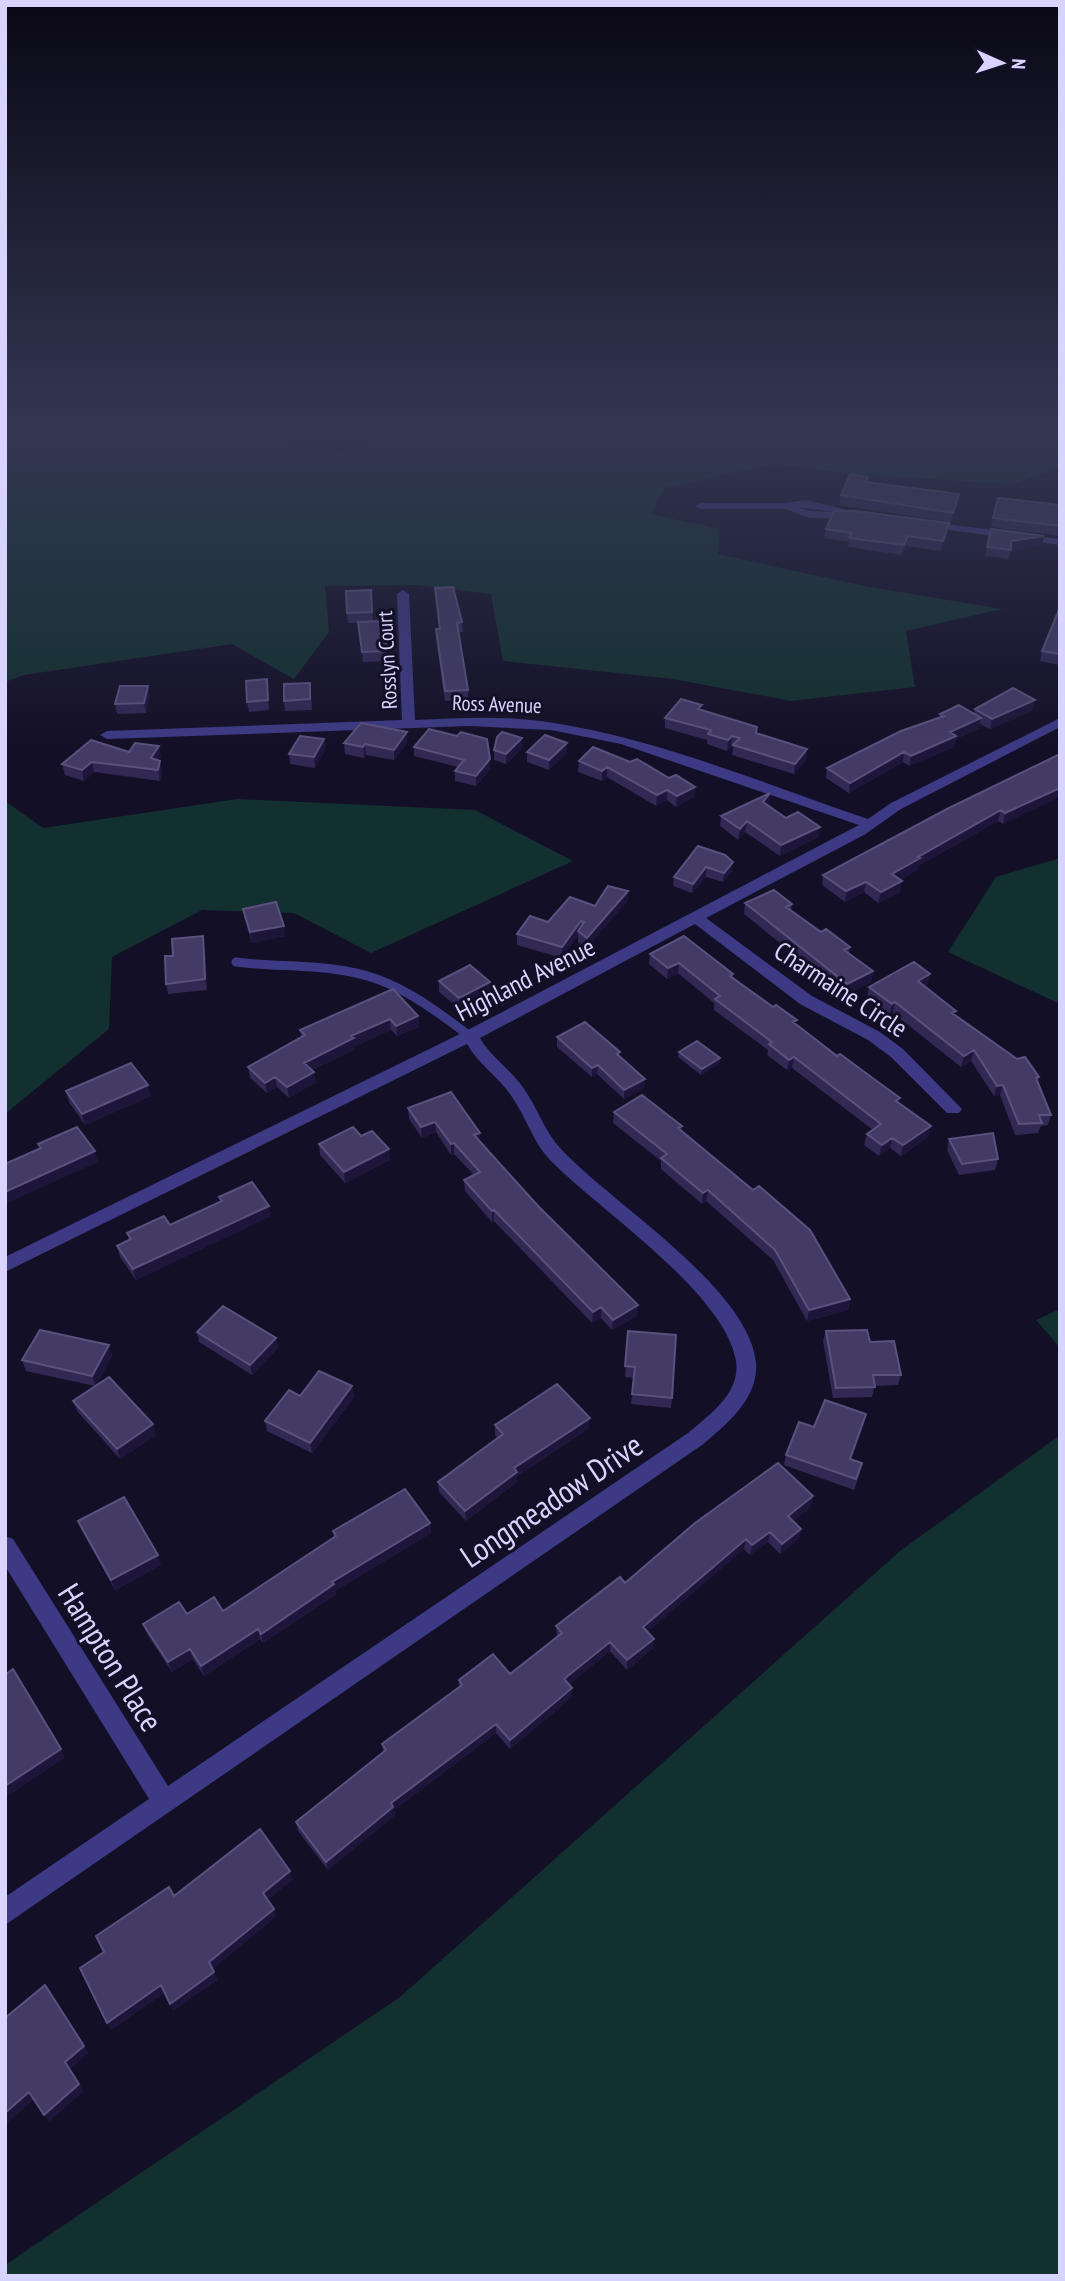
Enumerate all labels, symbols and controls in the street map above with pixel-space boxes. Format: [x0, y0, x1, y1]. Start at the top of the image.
north arrow [967, 28, 1037, 98]
text: N [1007, 58, 1031, 70]
street label: Rosslyn Court [371, 610, 403, 710]
street label: Ross Avenue [452, 689, 542, 719]
street label: Highland Avenue [450, 930, 600, 1028]
street label: Charmaine Circle [768, 934, 914, 1044]
street label: Longmeadow Drive [452, 1424, 650, 1576]
street label: Hampton Place [49, 1575, 173, 1739]

